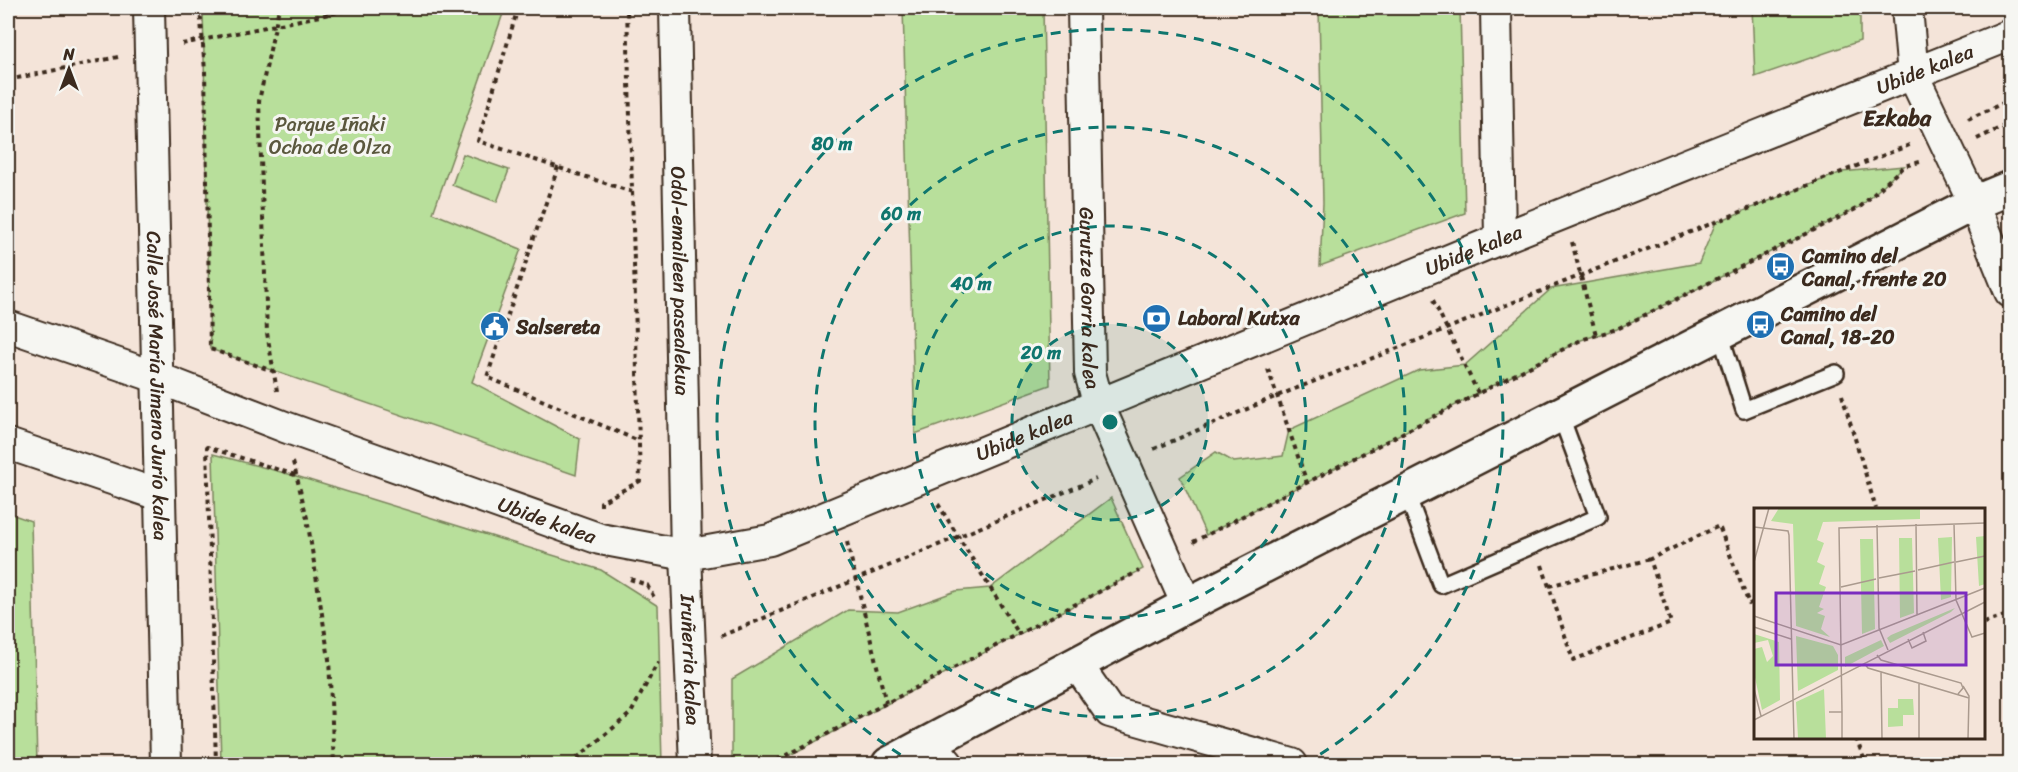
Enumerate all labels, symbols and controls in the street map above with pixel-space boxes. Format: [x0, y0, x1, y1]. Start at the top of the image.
street label: Ubide kalea [1871, 34, 1980, 105]
north arrow [39, 39, 99, 99]
text: N [62, 40, 75, 69]
district label: Ezkaba [1863, 99, 1932, 138]
park label: Parque Iñaki Ochoa de Olza [269, 107, 391, 165]
text: 80 m [811, 128, 853, 160]
street label: Odol-emaileen pasealekua [660, 166, 700, 396]
text: 60 m [880, 198, 921, 230]
street label: Gurutze Gorria kalea [1069, 207, 1111, 393]
street label: Ubide kalea [1420, 214, 1529, 286]
street label: Calle José María Jimeno Jurío kalea [136, 231, 178, 541]
place label: Camino del Canal, frente 20 [1801, 239, 1947, 297]
bus stop icon: Camino del Canal, frente 20 [1765, 251, 1797, 283]
text: 40 m [949, 268, 992, 300]
place label: Camino del Canal, 18-20 [1780, 297, 1895, 355]
place label: Laboral Kutxa [1178, 301, 1300, 336]
bank icon: Laboral Kutxa [1141, 302, 1173, 334]
bus stop icon: Camino del Canal, 18-20 [1744, 309, 1776, 341]
place label: Salsereta [515, 310, 600, 345]
public building icon: Salsereta [479, 311, 511, 343]
text: 20 m [1020, 337, 1061, 369]
street label: Ubide kalea [970, 400, 1079, 471]
centre of rings [1100, 412, 1120, 432]
street label: Ubide kalea [493, 487, 602, 555]
inset map [1754, 508, 1985, 739]
street label: Iruñerria kalea [670, 593, 710, 726]

